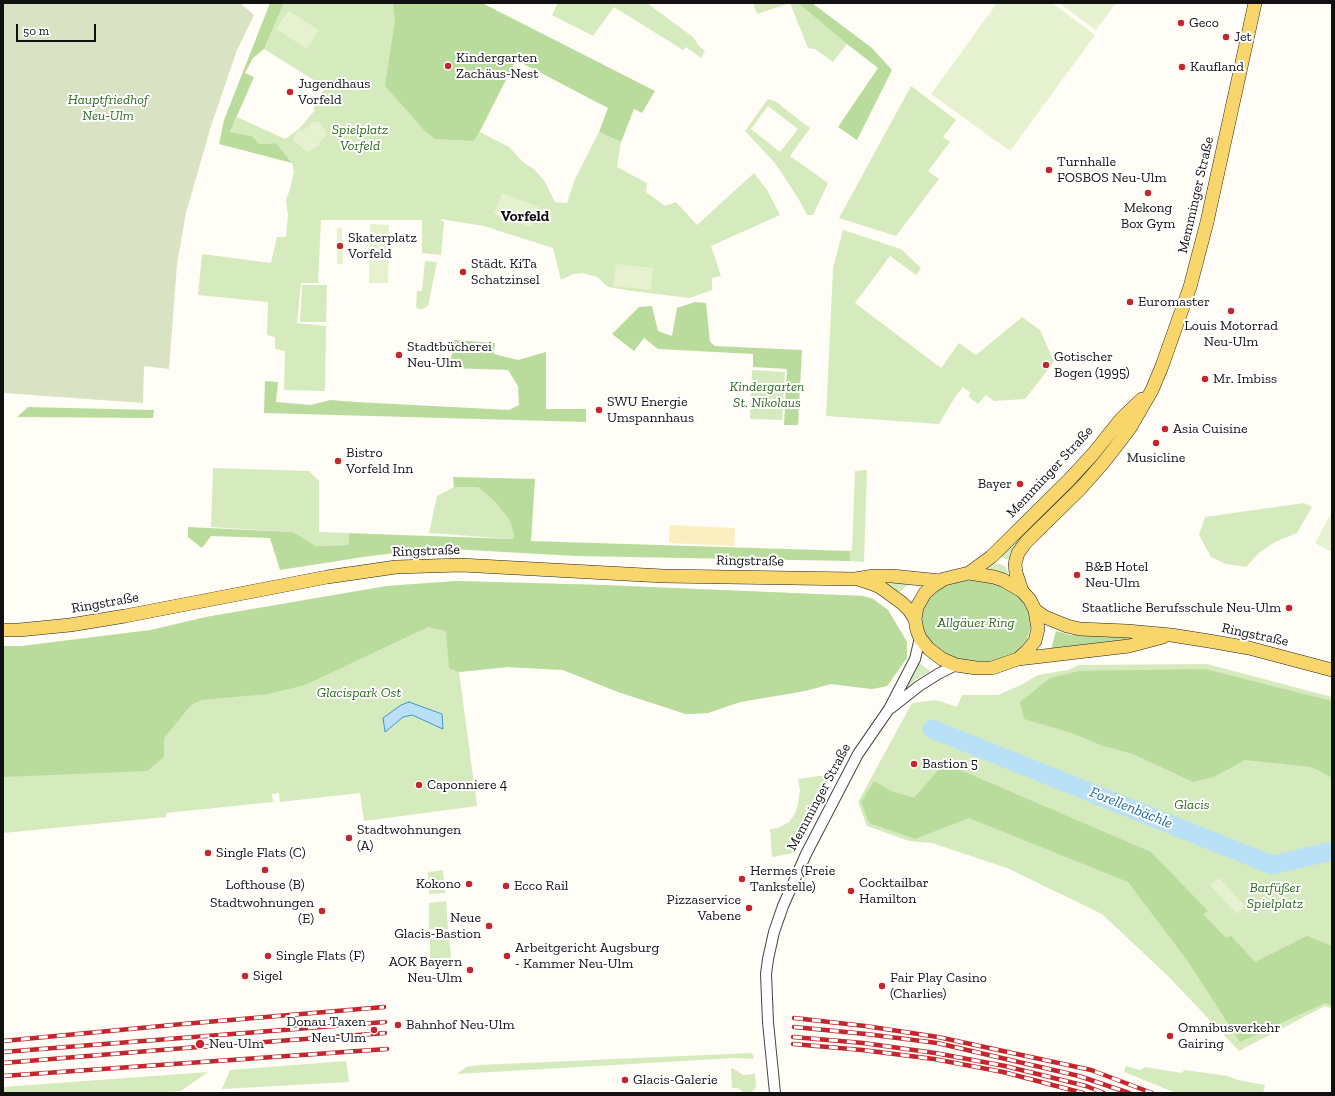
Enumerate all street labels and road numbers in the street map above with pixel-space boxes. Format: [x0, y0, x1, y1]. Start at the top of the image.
street label: Memminger Straße [1174, 135, 1218, 255]
street label: Memminger Straße [1003, 423, 1097, 521]
street label: Ringstraße [392, 541, 460, 561]
street label: Ringstraße [716, 552, 784, 570]
street label: Ringstraße [70, 589, 140, 617]
street label: Ringstraße [1220, 620, 1290, 650]
street label: Memminger Straße [784, 741, 854, 853]

